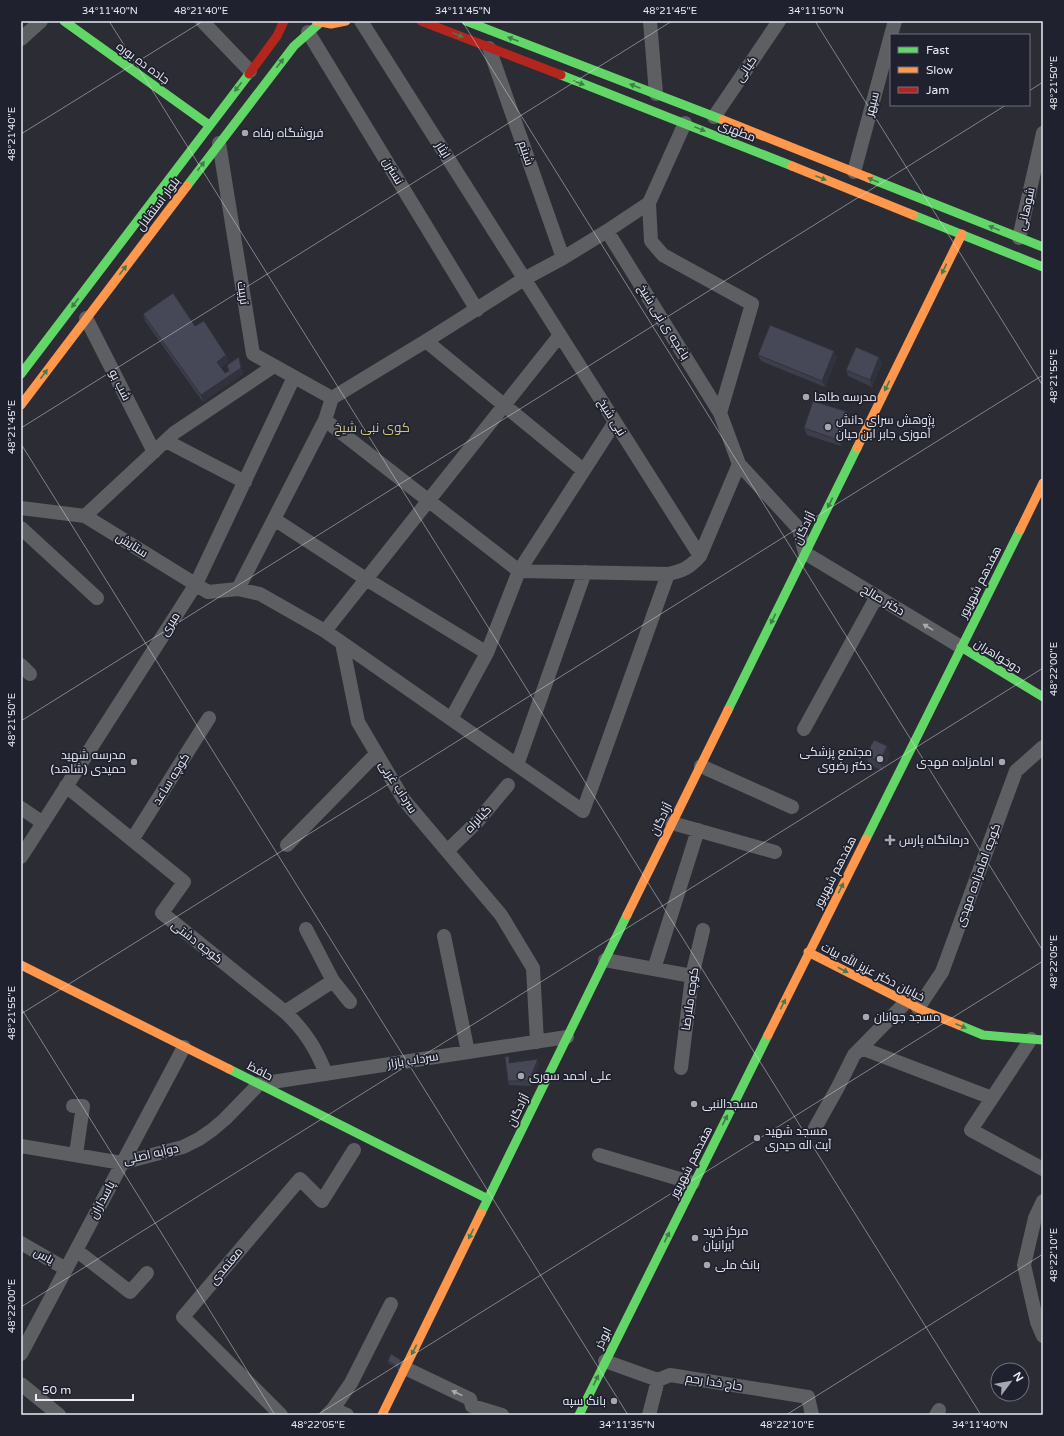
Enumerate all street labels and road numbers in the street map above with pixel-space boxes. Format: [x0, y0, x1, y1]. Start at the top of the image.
street label: جاده ده بوره [114, 39, 172, 87]
street label: کیانی [732, 53, 760, 85]
street label: سپهر [862, 90, 883, 119]
street label: مطهری [716, 117, 758, 145]
street label: ایثار [432, 138, 453, 161]
street label: شبنم [514, 139, 537, 167]
street label: نسترن [380, 155, 406, 187]
street label: بلوار استقلال [133, 174, 183, 234]
street label: شوهانی [1014, 186, 1038, 232]
street label: تربیت [234, 280, 252, 306]
street label: باغچه ی نبی شیخ [633, 282, 693, 363]
street label: شب بو [106, 367, 134, 403]
street label: نبی شیخ [594, 396, 629, 439]
street label: آزادگان [790, 508, 818, 547]
street label: ستایش [113, 530, 151, 560]
street label: هفدهم شهریور [955, 544, 1005, 622]
street label: دکتر صالح [858, 582, 907, 619]
street label: میری [157, 609, 183, 639]
street label: دوخواهران [972, 636, 1025, 676]
street label: کوچه ساعد [150, 751, 194, 808]
street label: سرداب غربی [376, 758, 420, 816]
street label: آزادگان [647, 799, 675, 838]
street label: گیانراه [462, 802, 494, 836]
street label: کوچه امامزاده مهدی [953, 821, 1005, 929]
street label: هفدهم شهریور [810, 834, 860, 912]
street label: کوچه دشتی [167, 918, 225, 968]
street label: خیابان دکتر عزیز الله بیات [819, 939, 928, 1004]
street label: کوچه ملارضا [679, 967, 703, 1032]
street label: سرداب بازار [386, 1049, 439, 1071]
street label: حافظ [245, 1059, 275, 1083]
street label: آزادگان [504, 1090, 532, 1129]
street label: هفدهم شهریور [666, 1124, 716, 1202]
street label: دوآبه اصلی [122, 1141, 180, 1167]
street label: پاسداران [86, 1178, 120, 1222]
street label: یاس [31, 1245, 57, 1268]
street label: معتمدی [206, 1245, 246, 1287]
street label: ابوذر [591, 1325, 614, 1352]
street label: حاج خدا رحم [684, 1371, 743, 1394]

